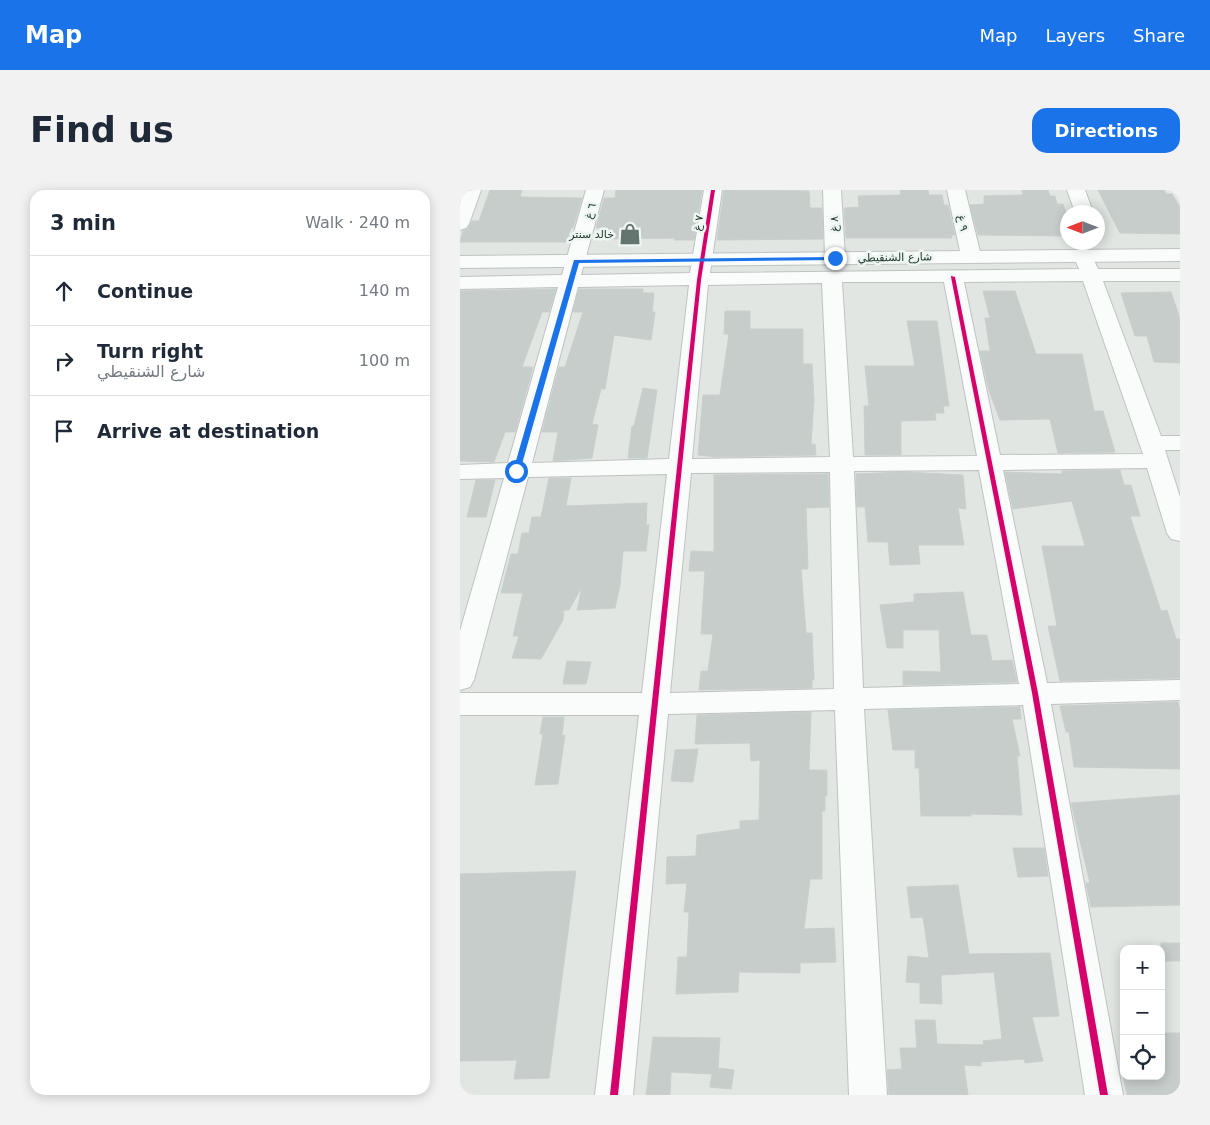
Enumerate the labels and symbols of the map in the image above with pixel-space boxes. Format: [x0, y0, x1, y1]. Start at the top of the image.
street label: ٦ غ [582, 202, 599, 221]
north arrow [1060, 205, 1105, 250]
street label: ٧ غ [691, 214, 706, 232]
street label: ٩ غ [954, 214, 971, 232]
street label: ٨ غ [828, 216, 841, 232]
shop icon: خالد سنتر [617, 221, 643, 247]
place label: خالد سنتر [568, 228, 614, 241]
route end [824, 247, 847, 270]
street label: شارع الشنقيطي [858, 250, 932, 265]
route start [505, 460, 528, 483]

